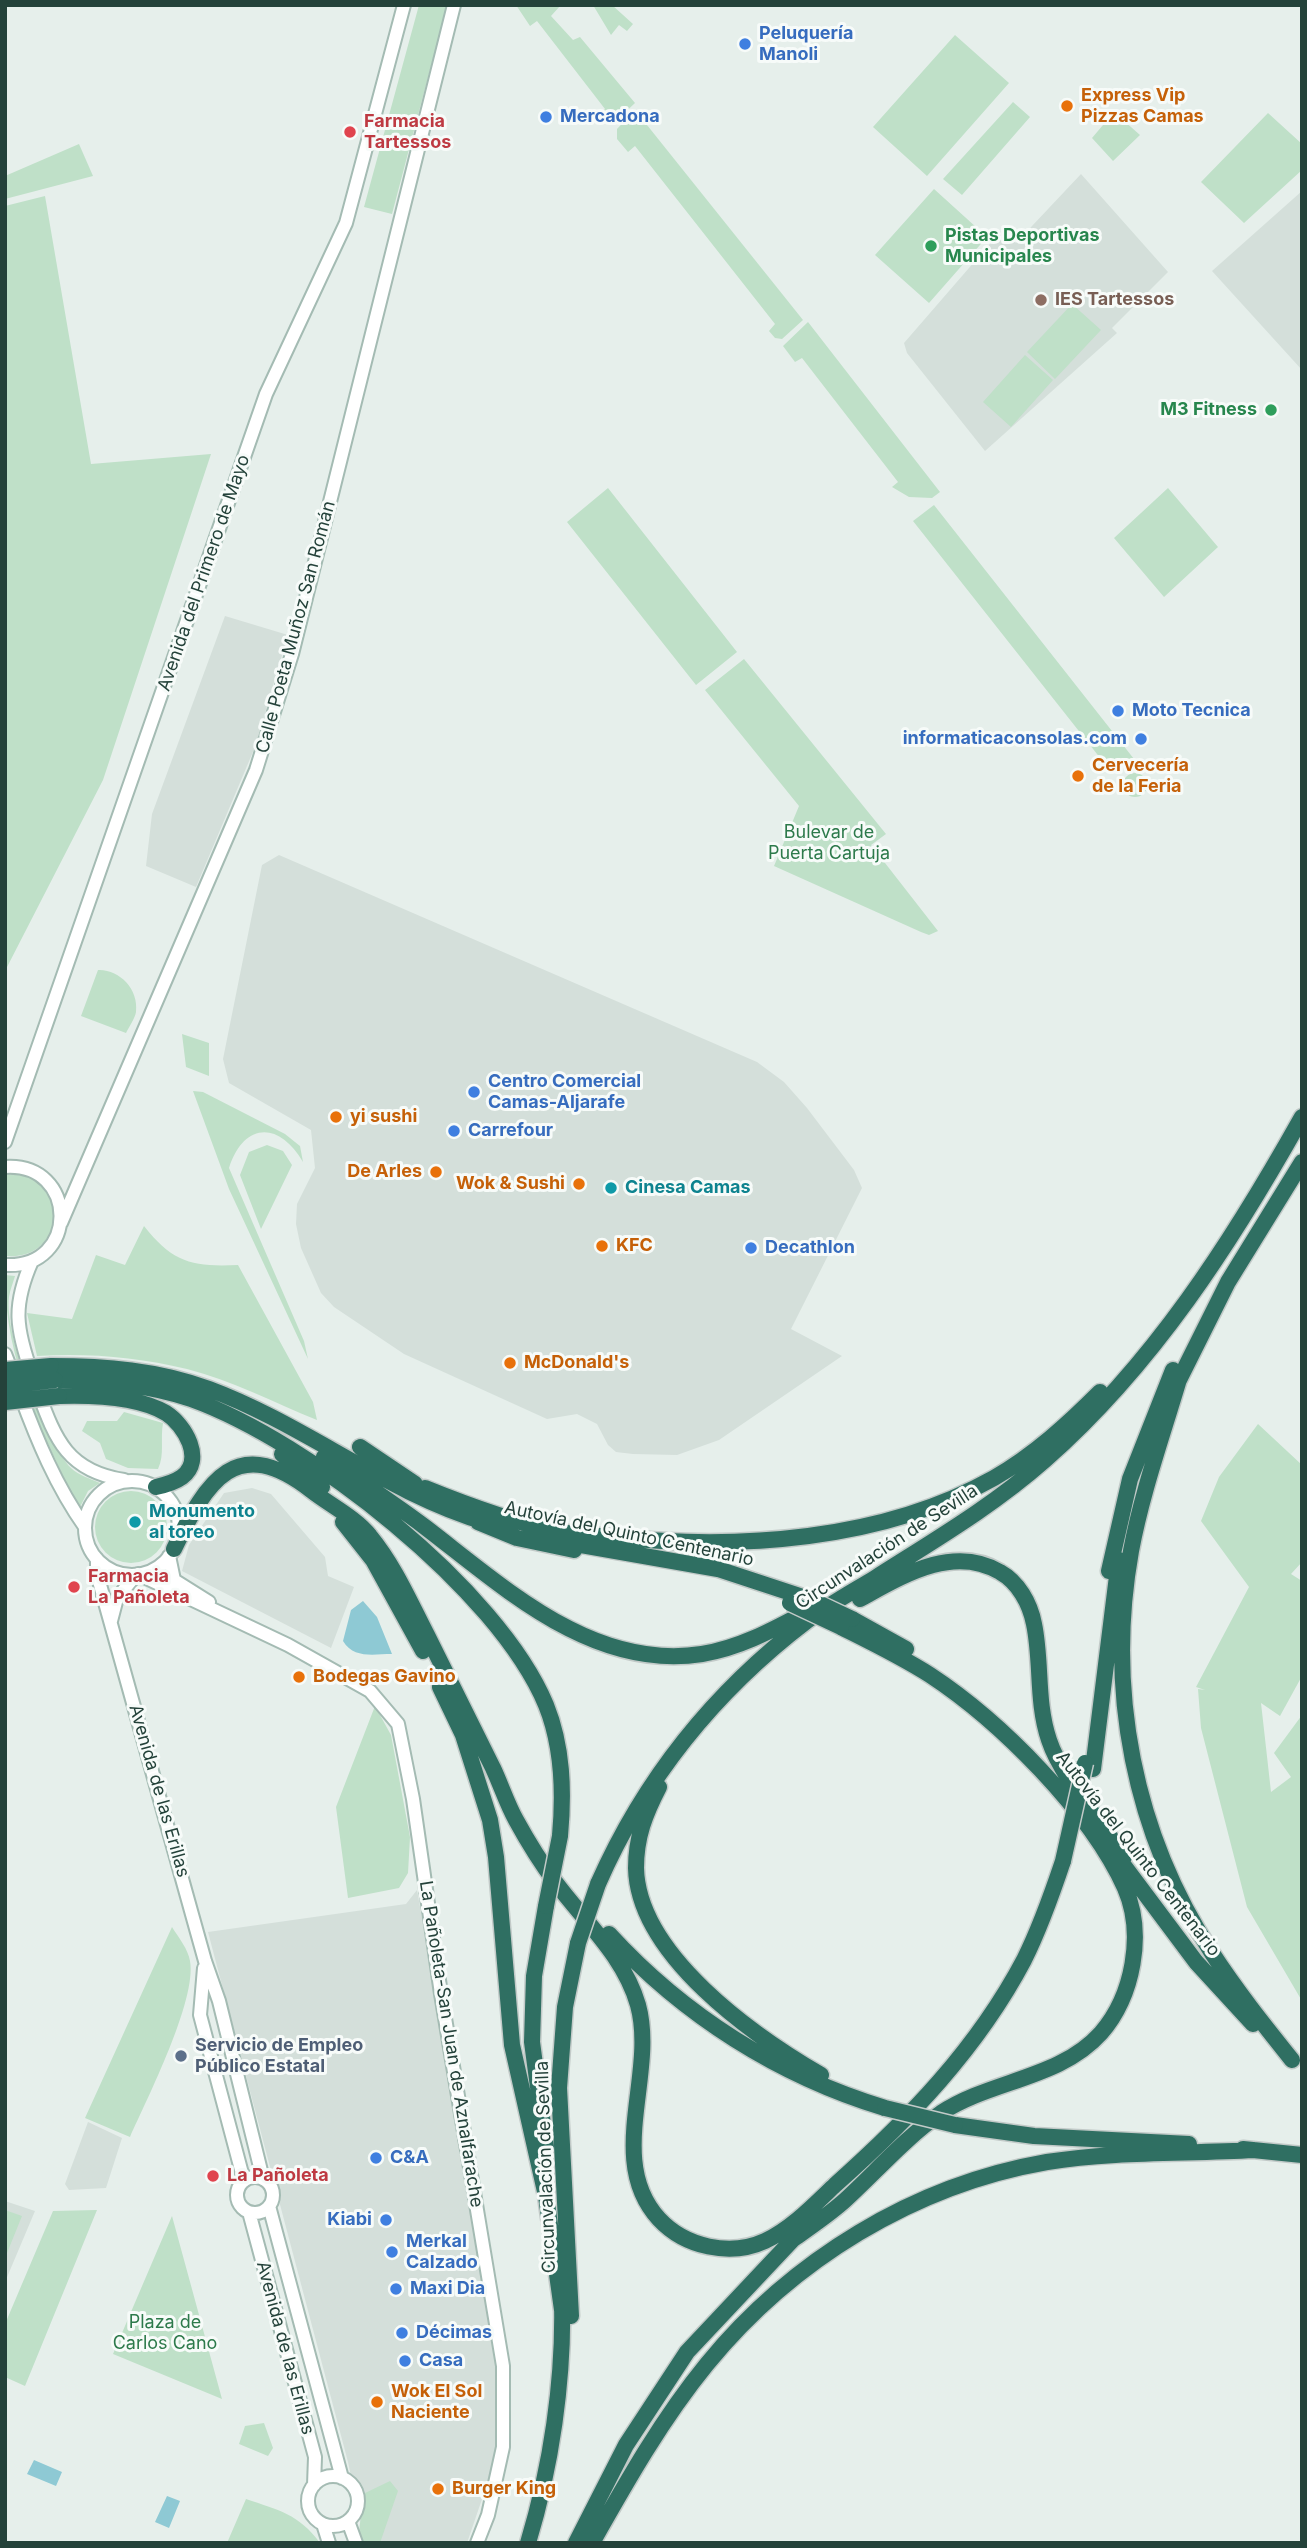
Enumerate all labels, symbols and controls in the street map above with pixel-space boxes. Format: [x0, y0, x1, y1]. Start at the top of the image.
place label: Peluquería Manoli [759, 23, 853, 66]
marker: Peluquería Manoli [737, 36, 753, 52]
place label: Express Vip Pizzas Camas [1081, 85, 1204, 128]
marker: Express Vip Pizzas Camas [1059, 98, 1075, 114]
place label: Mercadona [560, 106, 660, 128]
marker: Mercadona [538, 109, 554, 125]
place label: Farmacia Tartessos [364, 111, 451, 154]
marker: Farmacia Tartessos [342, 124, 358, 140]
place label: Pistas Deportivas Municipales [945, 225, 1100, 268]
marker: Pistas Deportivas Municipales [923, 238, 939, 254]
place label: IES Tartessos [1055, 289, 1174, 311]
marker: IES Tartessos [1033, 292, 1049, 308]
place label: M3 Fitness [1160, 399, 1257, 421]
marker: M3 Fitness [1263, 402, 1279, 418]
street label: Avenida del Primero de Mayo [153, 452, 255, 694]
street label: Calle Poeta Muñoz San Román [252, 498, 340, 756]
place label: Moto Tecnica [1132, 700, 1251, 722]
marker: Moto Tecnica [1110, 703, 1126, 719]
place label: informaticaconsolas.com [903, 728, 1127, 750]
marker: informaticaconsolas.com [1133, 731, 1149, 747]
place label: Cervecería de la Feria [1092, 755, 1189, 798]
marker: Cervecería de la Feria [1070, 768, 1086, 784]
park label: Bulevar de Puerta Cartuja [768, 822, 890, 864]
place label: Centro Comercial Camas-Aljarafe [488, 1071, 641, 1114]
marker: Centro Comercial Camas-Aljarafe [466, 1084, 482, 1100]
place label: yi sushi [350, 1106, 417, 1128]
marker: yi sushi [328, 1109, 344, 1125]
place label: Carrefour [468, 1120, 553, 1142]
marker: Carrefour [446, 1123, 462, 1139]
place label: De Arles [347, 1161, 422, 1183]
marker: De Arles [428, 1164, 444, 1180]
place label: Wok & Sushi [456, 1173, 565, 1195]
marker: Wok & Sushi [571, 1176, 587, 1192]
place label: Cinesa Camas [625, 1177, 751, 1199]
marker: Cinesa Camas [603, 1180, 619, 1196]
place label: KFC [616, 1235, 653, 1257]
place label: Decathlon [765, 1237, 855, 1259]
marker: KFC [594, 1238, 610, 1254]
marker: Decathlon [743, 1240, 759, 1256]
place label: McDonald's [524, 1352, 629, 1374]
marker: McDonald's [502, 1355, 518, 1371]
street label: Circunvalación de Sevilla [792, 1480, 982, 1614]
street label: Autovía del Quinto Centenario [502, 1497, 756, 1571]
place label: Monumento al toreo [149, 1501, 255, 1544]
marker: Monumento al toreo [127, 1514, 143, 1530]
place label: Farmacia La Pañoleta [88, 1566, 190, 1608]
marker: Farmacia La Pañoleta [66, 1579, 82, 1595]
place label: Bodegas Gavino [313, 1666, 456, 1688]
marker: Bodegas Gavino [291, 1669, 307, 1685]
street label: Avenida de las Erillas [124, 1702, 194, 1880]
street label: Autovía del Quinto Centenario [1051, 1747, 1225, 1961]
street label: La Pañoleta-San Juan de Aznalfarache [414, 1879, 488, 2209]
place label: Servicio de Empleo Público Estatal [195, 2035, 363, 2078]
marker: Servicio de Empleo Público Estatal [173, 2048, 189, 2064]
street label: Circunvalación de Sevilla [531, 2060, 561, 2274]
place label: C&A [390, 2147, 429, 2169]
marker: C&A [368, 2150, 384, 2166]
place label: La Pañoleta [227, 2165, 329, 2187]
marker: La Pañoleta [205, 2168, 221, 2184]
place label: Kiabi [327, 2209, 372, 2231]
marker: Kiabi [378, 2212, 394, 2228]
place label: Merkal Calzado [406, 2231, 478, 2274]
marker: Merkal Calzado [384, 2244, 400, 2260]
street label: Avenida de las Erillas [251, 2259, 319, 2437]
place label: Maxi Dia [410, 2278, 485, 2300]
marker: Maxi Dia [388, 2281, 404, 2297]
park label: Plaza de Carlos Cano [113, 2312, 217, 2354]
place label: Décimas [416, 2322, 492, 2344]
marker: Décimas [394, 2325, 410, 2341]
place label: Casa [419, 2350, 463, 2372]
marker: Casa [397, 2353, 413, 2369]
place label: Wok El Sol Naciente [391, 2381, 482, 2424]
marker: Wok El Sol Naciente [369, 2394, 385, 2410]
place label: Burger King [452, 2478, 556, 2500]
marker: Burger King [430, 2481, 446, 2497]

